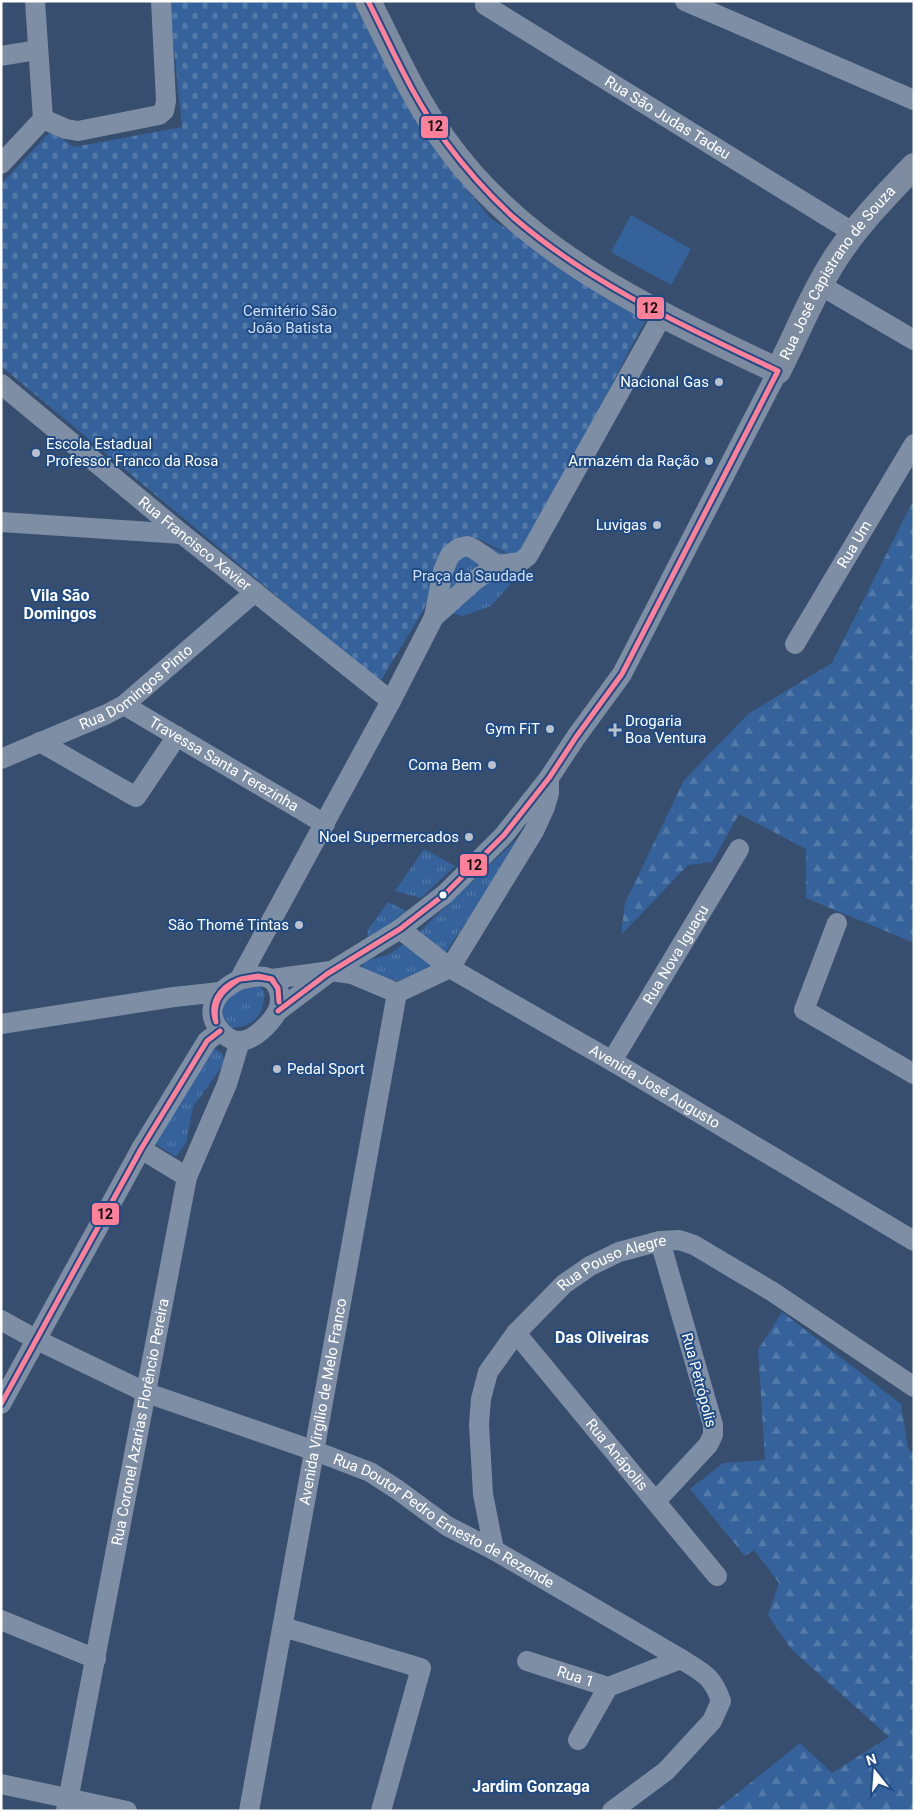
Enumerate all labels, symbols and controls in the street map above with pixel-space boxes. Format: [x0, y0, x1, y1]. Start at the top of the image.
street label: Rua São Judas Tadeu [601, 72, 734, 163]
line badge: 12 [420, 115, 449, 139]
text: 12 [427, 118, 443, 134]
street label: Rua José Capistrano de Souza [776, 182, 899, 363]
line badge: 12 [636, 296, 665, 320]
text: 12 [642, 300, 658, 316]
park label: Cemitério São João Batista [243, 302, 337, 337]
place label: Nacional Gas [620, 373, 709, 391]
marker: Nacional Gas [713, 376, 725, 388]
place label: Escola Estadual Professor Franco da Rosa [46, 435, 218, 470]
marker: Escola Estadual Professor Franco da Rosa [30, 447, 42, 459]
place label: Armazém da Ração [568, 452, 699, 470]
marker: Armazém da Ração [703, 455, 715, 467]
street label: Rua Francisco Xavier [135, 493, 255, 595]
place label: Luvigas [596, 516, 647, 534]
street label: Rua Um [833, 517, 875, 571]
marker: Luvigas [651, 519, 663, 531]
park label: Praça da Saudade [413, 567, 533, 585]
district label: Vila São Domingos [24, 586, 96, 623]
street label: Rua Domingos Pinto [77, 641, 196, 734]
place label: Drogaria Boa Ventura [625, 712, 706, 747]
street label: Travessa Santa Terezinha [146, 713, 302, 815]
place label: Gym FiT [485, 720, 540, 738]
marker: Gym FiT [544, 723, 556, 735]
marker: Drogaria Boa Ventura [609, 724, 621, 736]
place label: Coma Bem [408, 756, 482, 774]
marker: Coma Bem [486, 759, 498, 771]
place label: Noel Supermercados [319, 828, 459, 846]
marker: Noel Supermercados [463, 831, 475, 843]
line badge: 12 [459, 853, 488, 877]
text: 12 [466, 857, 482, 873]
unlabelled marker [438, 890, 448, 900]
street label: Rua Nova Iguaçu [639, 902, 712, 1008]
place label: São Thomé Tintas [168, 916, 289, 934]
marker: São Thomé Tintas [293, 919, 305, 931]
street label: Avenida José Augusto [586, 1041, 723, 1132]
place label: Pedal Sport [287, 1060, 365, 1078]
marker: Pedal Sport [271, 1063, 283, 1075]
line badge: 12 [91, 1202, 120, 1226]
text: 12 [97, 1206, 113, 1222]
street label: Rua Pouso Alegre [553, 1232, 667, 1295]
street label: Rua Coronel Azarias Florêncio Pereira [108, 1297, 173, 1547]
street label: Avenida Virgílio de Melo Franco [296, 1297, 351, 1506]
district label: Das Oliveiras [555, 1328, 649, 1347]
street label: Rua Petrópolis [678, 1331, 720, 1429]
street label: Rua Anápolis [582, 1415, 652, 1494]
street label: Rua Doutor Pedro Ernesto de Rezende [331, 1450, 557, 1592]
street label: Rua 1 [555, 1662, 596, 1691]
north arrow [850, 1747, 900, 1797]
text: N [864, 1750, 878, 1769]
district label: Jardim Gonzaga [472, 1777, 590, 1796]

